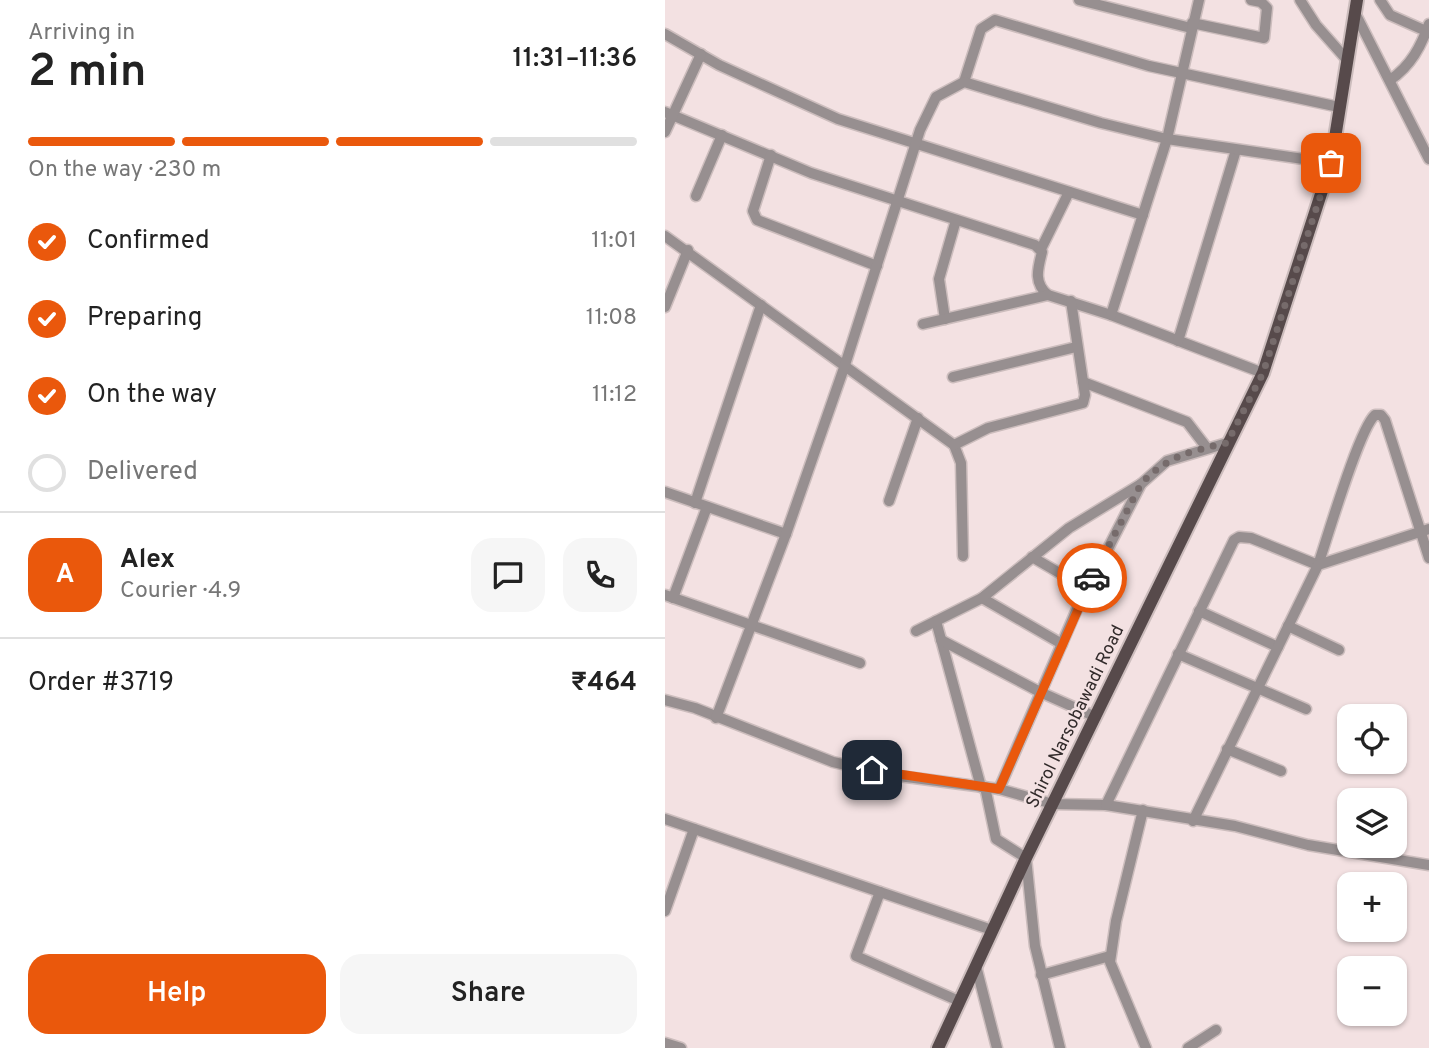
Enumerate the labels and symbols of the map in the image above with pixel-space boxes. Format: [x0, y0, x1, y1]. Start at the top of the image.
pin [1301, 133, 1361, 193]
courier [1057, 543, 1127, 613]
street label: Shirol Narsobawadi Road [1022, 622, 1130, 812]
pin [842, 740, 902, 800]

